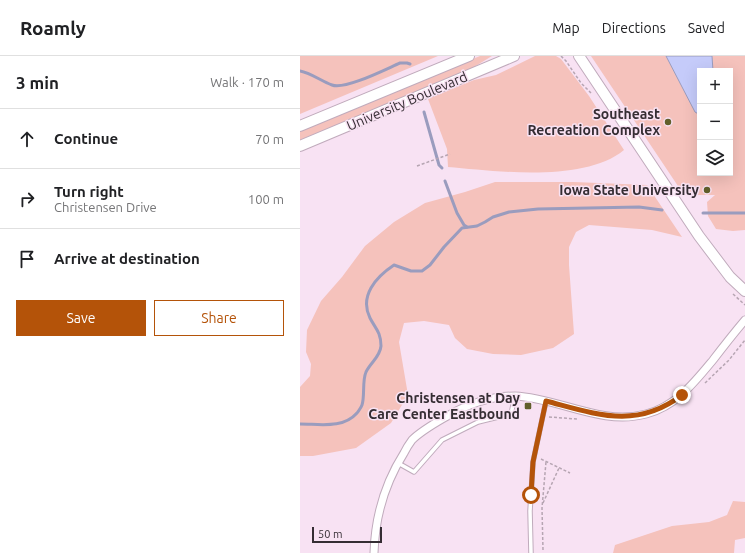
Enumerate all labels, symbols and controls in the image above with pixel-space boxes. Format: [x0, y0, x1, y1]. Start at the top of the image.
text: Roamly [20, 17, 86, 39]
text: Map [552, 20, 580, 36]
text: Directions [602, 20, 666, 36]
text: Saved [688, 20, 725, 36]
street label: University Boulevard [344, 68, 470, 134]
map controls [697, 68, 733, 176]
button: + [697, 68, 733, 104]
text: 3 min [16, 73, 59, 92]
text: Walk · 170 m [210, 75, 284, 89]
button: − [697, 104, 733, 140]
place label: Southeast Recreation Complex [527, 106, 660, 138]
marker: Southeast Recreation Complex [663, 117, 673, 127]
icon: ahead [16, 128, 38, 150]
text: Continue [54, 130, 118, 147]
text: 70 m [255, 132, 284, 146]
button: layers [697, 140, 733, 176]
place label: Iowa State University [559, 182, 700, 198]
text: Turn right [54, 183, 124, 200]
marker: Iowa State University [702, 185, 712, 195]
icon: right [16, 188, 38, 210]
text: 100 m [248, 192, 284, 206]
text: Christensen Drive [54, 200, 157, 214]
icon: arrive [16, 248, 38, 270]
text: Arrive at destination [54, 250, 200, 267]
button: Save [16, 300, 146, 336]
button: Share [154, 300, 284, 336]
route end [673, 386, 691, 404]
place label: Christensen at Day Care Center Eastbound [368, 390, 521, 422]
marker: Christensen at Day Care Center Eastbound [523, 401, 533, 411]
route start [522, 486, 540, 504]
scale bar [312, 525, 382, 544]
text: 50 m [318, 528, 342, 540]

